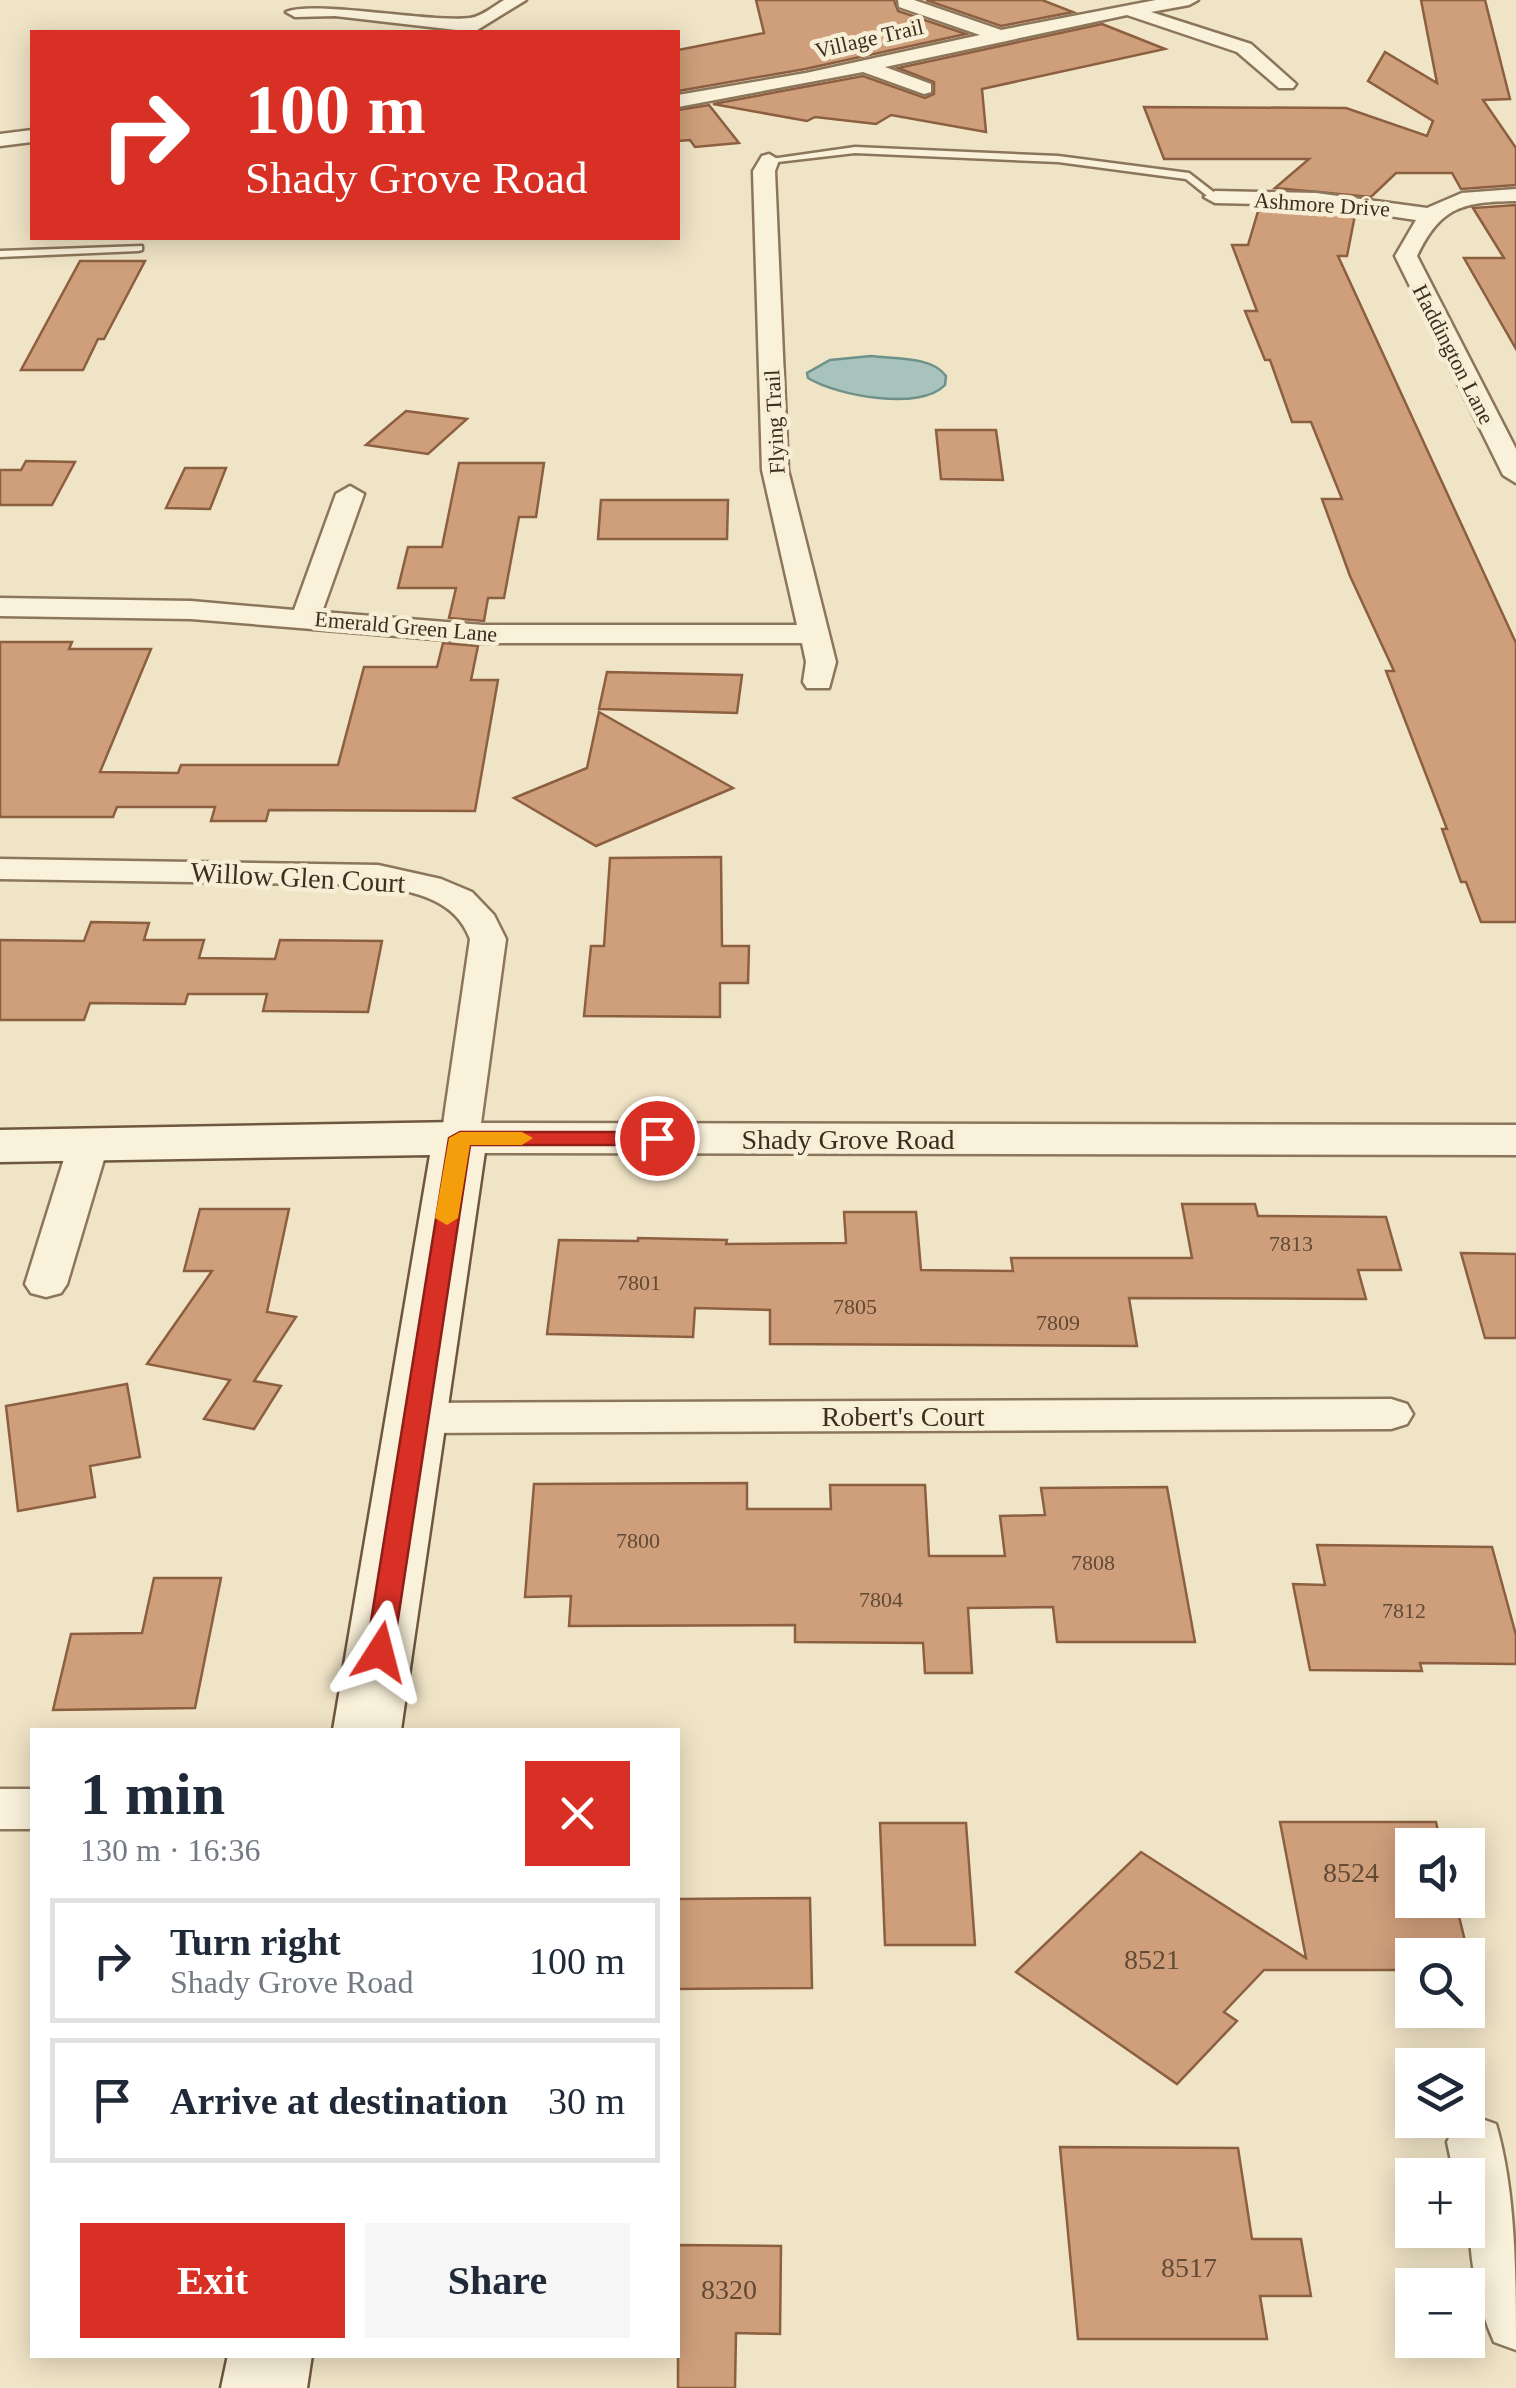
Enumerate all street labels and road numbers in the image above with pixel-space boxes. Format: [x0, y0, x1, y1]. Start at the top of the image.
street label: Village Trail [812, 14, 926, 63]
street label: Ashmore Drive [1253, 187, 1391, 222]
street label: Haddington Lane [1408, 280, 1500, 428]
street label: Flying Trail [759, 369, 790, 475]
street label: Emerald Green Lane [314, 606, 498, 647]
street label: Willow Glen Court [190, 856, 406, 899]
street label: Shady Grove Road [741, 1124, 955, 1155]
street label: Robert's Court [822, 1401, 985, 1432]

